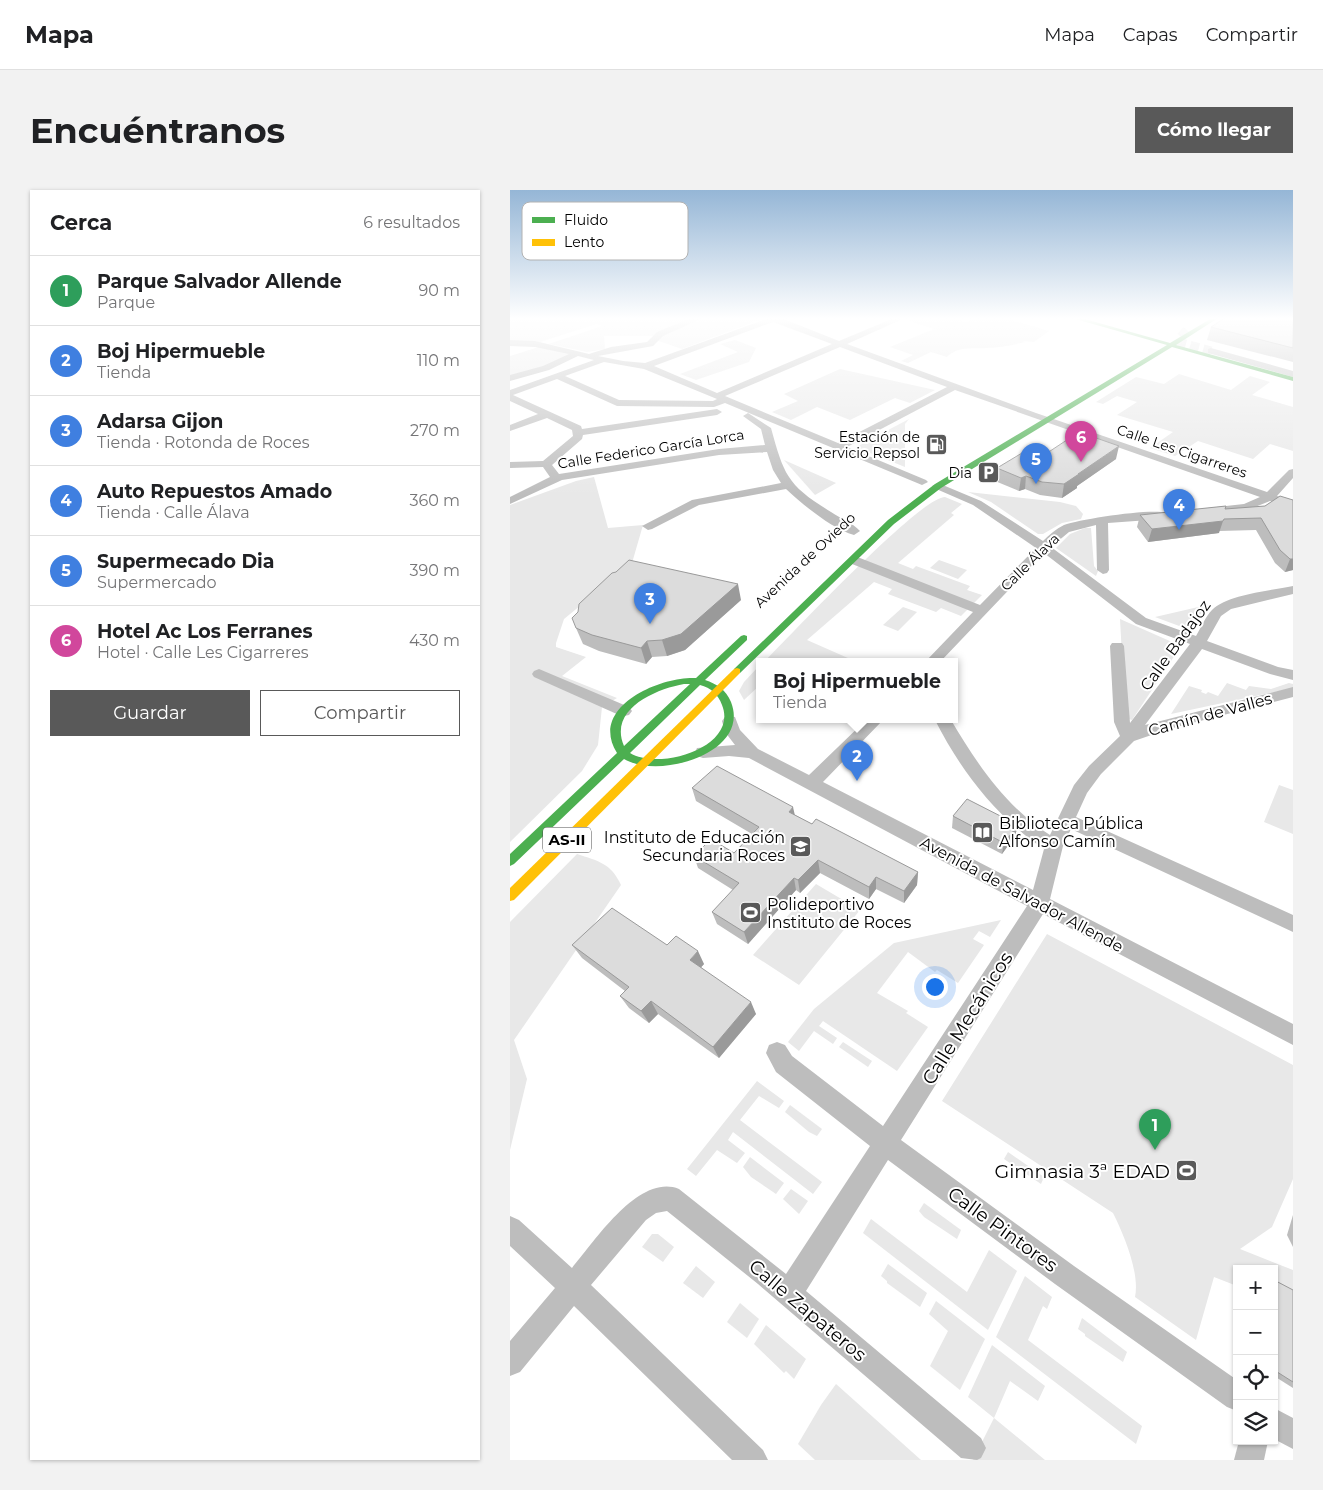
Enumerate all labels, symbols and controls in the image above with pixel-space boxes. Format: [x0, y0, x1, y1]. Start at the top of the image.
text: Mapa [25, 20, 94, 49]
text: Mapa [1044, 24, 1095, 46]
text: Capas [1123, 24, 1178, 46]
text: Compartir [1206, 24, 1298, 46]
button: Cómo llegar [1135, 107, 1293, 153]
text: Encuéntranos [30, 109, 285, 152]
legend [522, 202, 688, 260]
text: Cerca [50, 210, 112, 235]
text: Fluido [564, 211, 608, 229]
text: 6 resultados [363, 213, 460, 232]
text: Lento [564, 233, 604, 251]
text: Parque Salvador Allende [97, 270, 342, 293]
text: 1 [63, 281, 69, 300]
text: 90 m [418, 281, 460, 300]
text: Parque [97, 293, 155, 312]
text: Boj Hipermueble [97, 340, 265, 363]
text: 2 [61, 351, 71, 370]
text: 110 m [417, 351, 460, 370]
text: Tienda [97, 363, 151, 382]
text: Adarsa Gijon [97, 410, 223, 433]
street label: Calle Les Cigarreres [1115, 420, 1250, 482]
text: 3 [61, 421, 71, 440]
text: 270 m [410, 421, 460, 440]
pin: 6 [1065, 421, 1097, 462]
street label: Calle Federico García Lorca [556, 425, 746, 473]
place label: Estación de Servicio Repsol [814, 428, 920, 462]
text: Tienda · Rotonda de Roces [97, 433, 309, 452]
fuel station icon: Estación de Servicio Repsol [924, 433, 948, 457]
pin: 5 [1020, 443, 1052, 484]
parking icon: Dia [976, 461, 1000, 485]
place label: Dia [948, 464, 972, 482]
text: Auto Repuestos Amado [97, 480, 332, 503]
pin: 4 [1163, 489, 1195, 530]
text: 4 [60, 491, 72, 510]
text: 360 m [409, 491, 460, 510]
text: Tienda · Calle Álava [97, 503, 250, 522]
street label: Avenida de Oviedo [751, 508, 859, 611]
street label: Calle Álava [997, 529, 1063, 595]
text: Supermecado Dia [97, 550, 275, 573]
text: 5 [61, 561, 71, 580]
text: 390 m [409, 561, 460, 580]
text: Supermercado [97, 573, 217, 592]
pin: 3 [634, 583, 666, 624]
street label: Calle Badajoz [1136, 596, 1215, 694]
text: Hotel Ac Los Ferranes [97, 620, 313, 643]
text: 6 [61, 631, 71, 650]
text: 430 m [409, 631, 460, 650]
text: Hotel · Calle Les Cigarreres [97, 643, 309, 662]
popup [756, 658, 958, 723]
text: Boj Hipermueble [773, 670, 941, 693]
street label: Camín de Valles [1146, 689, 1274, 740]
button: Guardar [50, 690, 250, 736]
button: Compartir [260, 690, 460, 736]
text: Tienda [773, 693, 827, 712]
pin: 2 [841, 740, 873, 781]
place label: Biblioteca Pública Alfonso Camín [999, 814, 1144, 851]
library icon: Biblioteca Pública Alfonso Camín [971, 820, 995, 844]
road number: AS-II [543, 828, 591, 852]
place label: Instituto de Educación Secundaria Roces [604, 828, 785, 865]
street label: Avenida de Salvador Allende [917, 833, 1127, 956]
school or university icon: Instituto de Educación Secundaria Roces [789, 834, 813, 858]
place label: Polideportivo Instituto de Roces [767, 895, 912, 932]
sports icon: Polideportivo Instituto de Roces [739, 901, 763, 925]
street label: Calle Mecánicos [917, 948, 1018, 1089]
your location [922, 974, 948, 1000]
pin: 1 [1139, 1109, 1171, 1150]
sports icon: Gimnasia 3ª EDAD [1174, 1159, 1198, 1183]
place label: Gimnasia 3ª EDAD [995, 1160, 1170, 1183]
street label: Calle Pintores [943, 1182, 1062, 1277]
street label: Calle Zapateros [744, 1255, 871, 1366]
map controls [1233, 1265, 1278, 1445]
button: + [1233, 1265, 1278, 1310]
button: − [1233, 1310, 1278, 1355]
button: locate [1233, 1355, 1278, 1400]
button: layers [1233, 1400, 1278, 1445]

